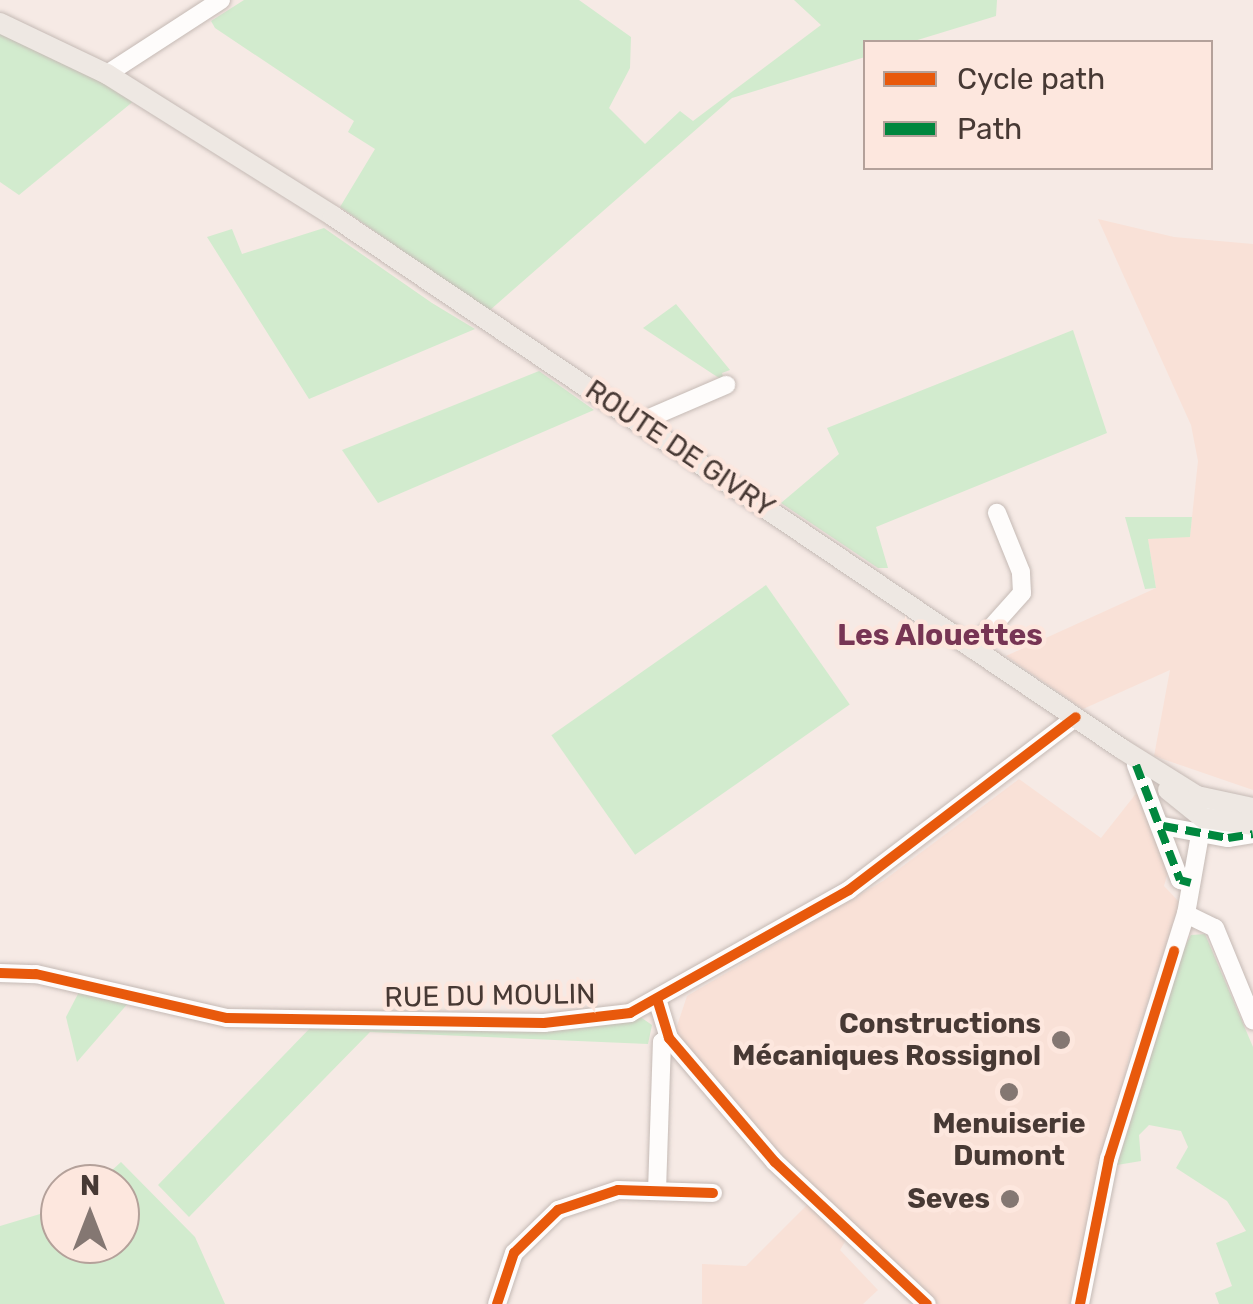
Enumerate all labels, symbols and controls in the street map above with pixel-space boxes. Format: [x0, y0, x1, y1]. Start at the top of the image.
legend [863, 40, 1213, 170]
text: Cycle path [957, 61, 1105, 97]
text: Path [957, 111, 1022, 147]
street label: ROUTE DE GIVRY [579, 373, 781, 525]
district label: Les Alouettes [837, 617, 1043, 653]
street label: RUE DU MOULIN [384, 977, 596, 1015]
place label: Constructions Mécaniques Rossignol [732, 1007, 1041, 1073]
marker: Constructions Mécaniques Rossignol [1050, 1029, 1072, 1051]
marker: Menuiserie Dumont [998, 1081, 1020, 1103]
place label: Menuiserie Dumont [932, 1107, 1086, 1173]
north arrow [40, 1164, 140, 1264]
text: N [80, 1169, 100, 1202]
place label: Seves [907, 1182, 990, 1216]
marker: Seves [999, 1188, 1021, 1210]

